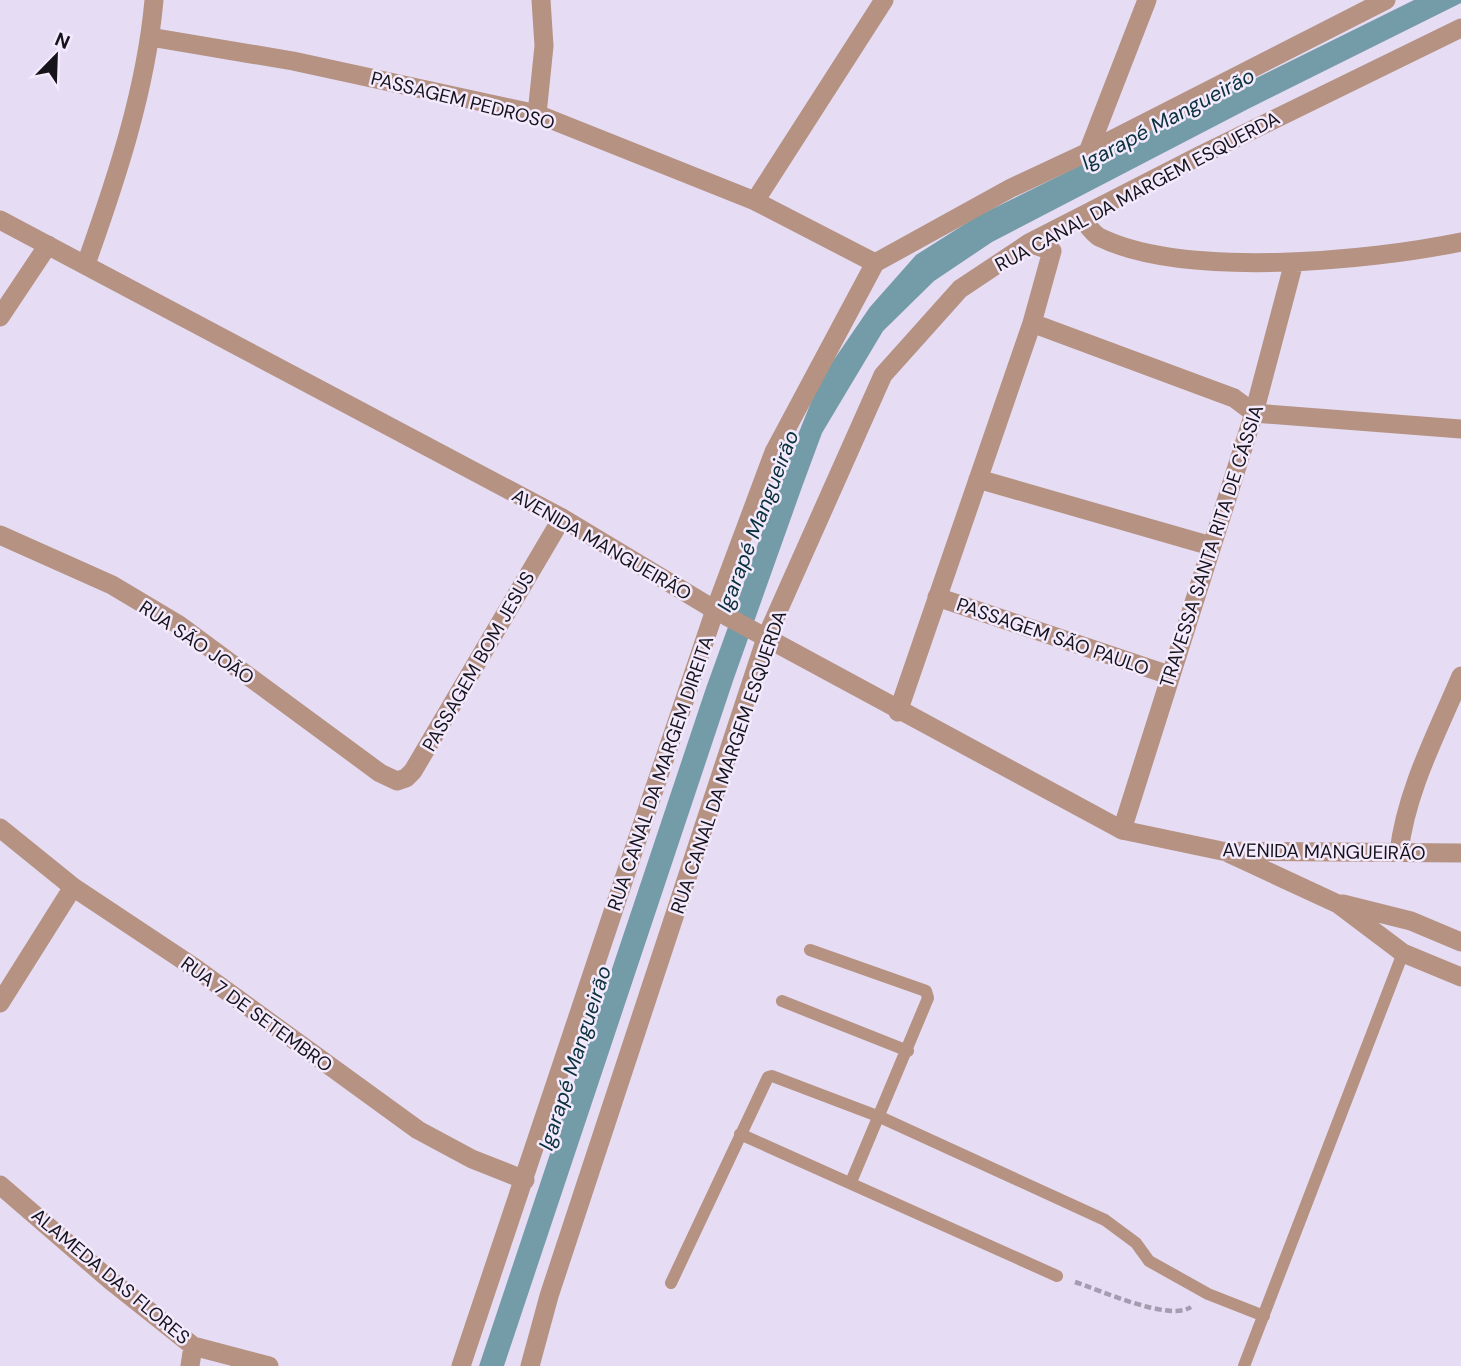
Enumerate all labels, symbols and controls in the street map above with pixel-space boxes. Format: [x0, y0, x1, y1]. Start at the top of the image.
north arrow [21, 21, 91, 91]
text: N [51, 27, 74, 55]
water label: Igarapé Mangueirão [1076, 61, 1260, 177]
street label: PASSAGEM PEDROSO [368, 66, 557, 135]
street label: RUA CANAL DA MARGEM ESQUERDA [991, 105, 1284, 277]
street label: TRAVESSA SANTA RITA DE CÁSSIA [1154, 401, 1269, 691]
water label: Igarapé Mangueirão [710, 426, 806, 616]
street label: AVENIDA MANGUEIRÃO [508, 483, 696, 606]
street label: PASSAGEM BOM JESUS [417, 567, 540, 756]
street label: PASSAGEM SÃO PAULO [953, 592, 1152, 681]
street label: RUA SÃO JOÃO [134, 595, 259, 690]
street label: RUA CANAL DA MARGEM ESQUERDA [665, 607, 792, 917]
street label: RUA CANAL DA MARGEM DIREITA [602, 632, 719, 914]
street label: AVENIDA MANGUEIRÃO [1222, 837, 1426, 866]
street label: RUA 7 DE SETEMBRO [176, 951, 337, 1078]
water label: Igarapé Mangueirão [532, 962, 618, 1154]
street label: ALAMEDA DAS FLORES [26, 1203, 195, 1350]

